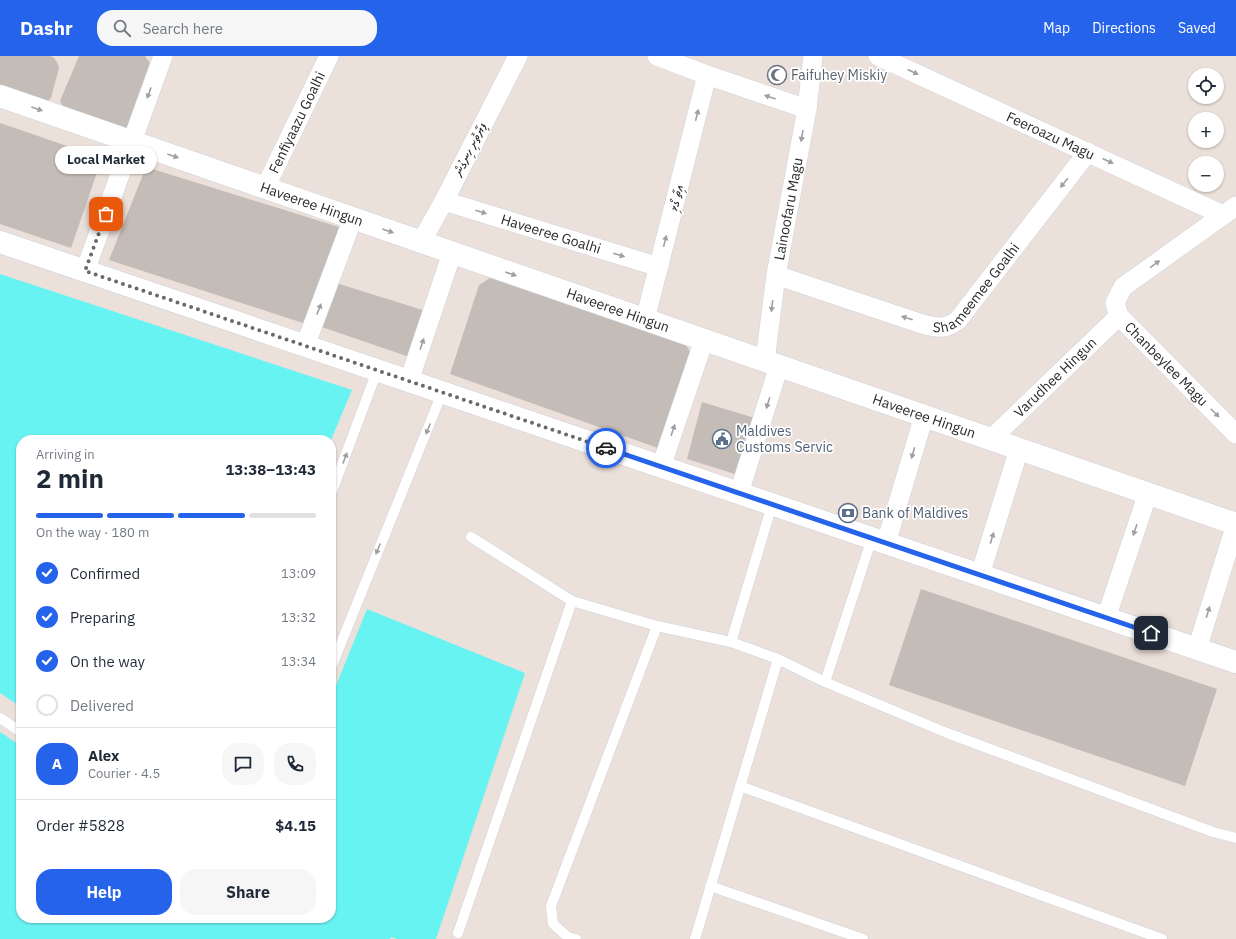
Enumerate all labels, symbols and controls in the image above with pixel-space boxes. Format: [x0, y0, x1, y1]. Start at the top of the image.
search box [97, 10, 377, 46]
text: Dashr [20, 16, 73, 40]
icon: search [111, 17, 133, 39]
text: Search here [143, 19, 223, 38]
text: Map [1043, 19, 1070, 37]
text: Directions [1092, 19, 1156, 37]
text: Saved [1178, 19, 1216, 37]
mosque icon: Faifuhey Miskiy [766, 64, 788, 86]
place label: Faifuhey Miskiy [791, 66, 887, 84]
street label: Fenfiyaazu Goalhi [265, 68, 329, 176]
map controls [1188, 68, 1224, 192]
button: locate [1188, 68, 1224, 104]
one-way arrow [908, 69, 919, 75]
one-way arrow [146, 87, 152, 99]
one-way arrow [763, 94, 775, 100]
one-way arrow [31, 106, 43, 112]
street label: Feeroazu Magu [1004, 107, 1098, 164]
one-way arrow [694, 109, 700, 121]
button: + [1188, 112, 1224, 148]
street label: ފިޔާތޮށި ހިނގުން [448, 119, 492, 181]
one-way arrow [799, 130, 805, 142]
callout: Local Market [55, 146, 157, 174]
text: Local Market [67, 151, 145, 168]
one-way arrow [167, 154, 179, 160]
street label: Lainoofaru Magu [770, 156, 807, 262]
button: − [1188, 156, 1224, 192]
one-way arrow [1102, 158, 1114, 164]
one-way arrow [1060, 177, 1068, 188]
street label: Haveeree Hingun [258, 178, 366, 230]
street label: އިތާ ގޯޅި [664, 183, 689, 214]
pin [89, 197, 123, 231]
icon: bag [95, 203, 117, 225]
one-way arrow [476, 209, 488, 215]
street label: Haveeree Goalhi [499, 210, 603, 258]
one-way arrow [383, 228, 395, 234]
one-way arrow [662, 235, 668, 247]
street label: Shameemee Goalhi [932, 239, 1023, 336]
one-way arrow [613, 252, 625, 258]
one-way arrow [1149, 260, 1160, 268]
one-way arrow [506, 271, 518, 277]
street label: Haveeree Hingun [564, 284, 672, 336]
one-way arrow [769, 300, 776, 312]
one-way arrow [316, 303, 322, 315]
one-way arrow [900, 315, 912, 321]
street label: Chanbeylee Magu [1121, 318, 1212, 410]
street label: Varudhee Hingun [1010, 333, 1100, 421]
one-way arrow [419, 338, 425, 350]
street label: Haveeree Hingun [870, 390, 978, 442]
one-way arrow [765, 398, 771, 410]
one-way arrow [1210, 408, 1220, 418]
place label: Maldives Customs Servic [736, 422, 833, 456]
one-way arrow [424, 423, 430, 435]
one-way arrow [671, 424, 677, 436]
courier [586, 428, 626, 468]
public building icon: Maldives Customs Servic [711, 428, 733, 450]
icon: car [595, 437, 617, 459]
text: Arriving in [36, 446, 95, 463]
one-way arrow [910, 448, 916, 460]
one-way arrow [342, 451, 348, 463]
text: 13:38–13:43 [225, 460, 316, 479]
text: 2 min [36, 461, 104, 495]
bank icon: Bank of Maldives [837, 502, 859, 524]
place label: Bank of Maldives [862, 504, 969, 522]
text: On the way · 180 m [36, 524, 149, 541]
one-way arrow [1132, 525, 1138, 537]
one-way arrow [989, 532, 995, 544]
one-way arrow [375, 544, 381, 556]
icon: check [36, 562, 58, 584]
text: Confirmed [70, 564, 140, 583]
text: 13:09 [281, 565, 316, 582]
one-way arrow [1206, 605, 1212, 617]
icon: check [36, 606, 58, 628]
text: Preparing [70, 608, 135, 627]
text: 13:32 [281, 609, 316, 626]
pin [1134, 616, 1168, 650]
icon: home [1140, 622, 1162, 644]
icon: check [36, 650, 58, 672]
text: On the way [70, 652, 145, 671]
text: 13:34 [281, 653, 316, 670]
text: Delivered [70, 696, 134, 715]
button: chat [222, 743, 264, 785]
button: phone [274, 743, 316, 785]
text: Alex [88, 746, 119, 765]
text: A [52, 754, 62, 773]
text: Courier · 4.5 [88, 765, 160, 782]
text: Order #5828 [36, 816, 125, 835]
text: $4.15 [275, 816, 316, 835]
button: Help [36, 869, 172, 915]
button: Share [180, 869, 316, 915]

